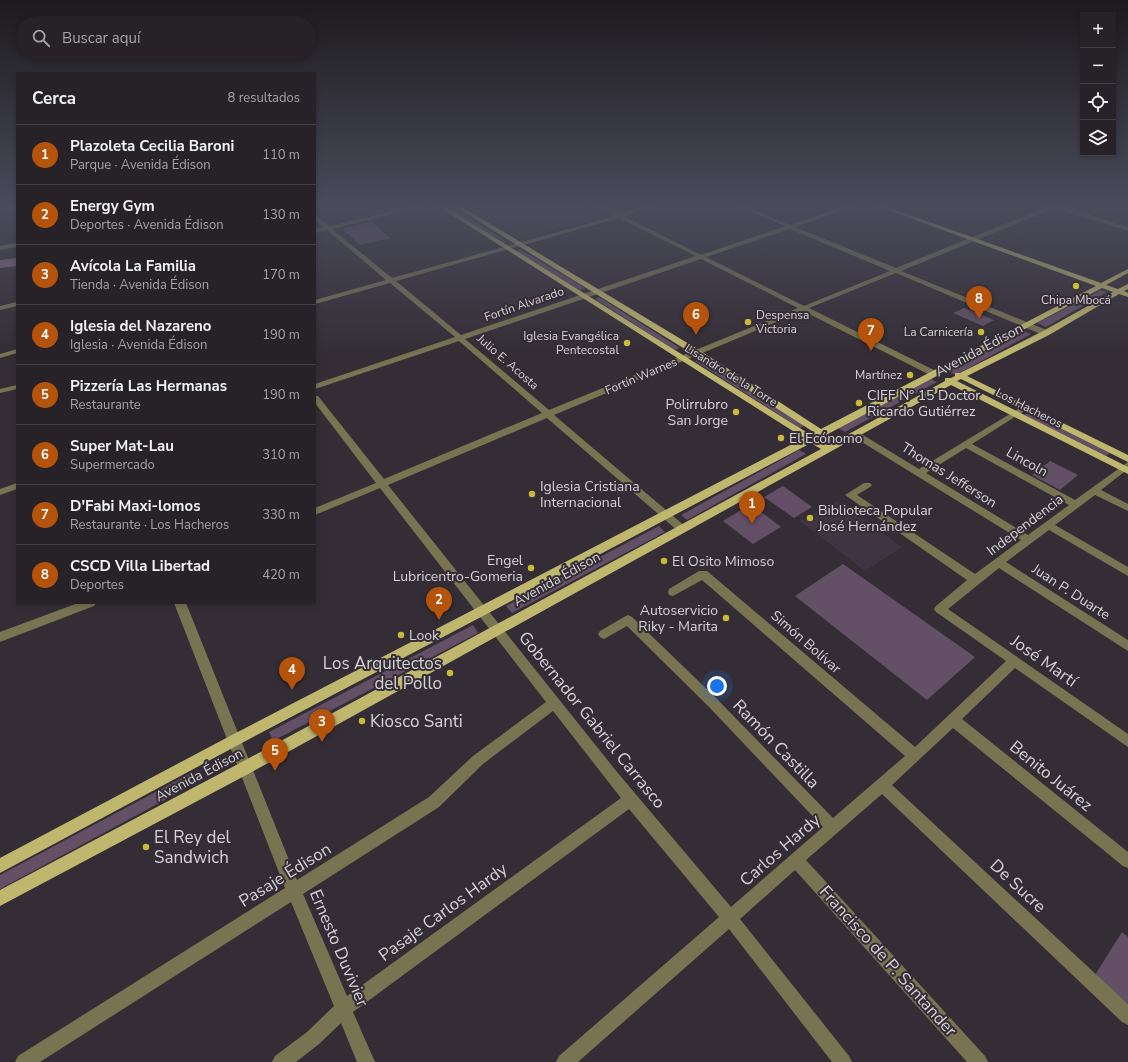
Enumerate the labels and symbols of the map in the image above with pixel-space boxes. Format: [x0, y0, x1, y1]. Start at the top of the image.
marker: Chipa Mbocá [1071, 281, 1081, 291]
street label: Fortín Alvarado [482, 283, 566, 325]
pin: 8 [966, 286, 992, 319]
place label: Chipa Mbocá [1041, 292, 1111, 308]
pin: 6 [683, 302, 709, 335]
place label: Despensa Victoria [755, 307, 809, 337]
marker: Despensa Victoria [743, 317, 753, 327]
pin: 7 [858, 318, 884, 351]
street label: Avenida Édison [932, 319, 1026, 381]
place label: La Carnicería [904, 324, 973, 340]
marker: La Carnicería [976, 327, 986, 337]
place label: Iglesia Evangélica Pentecostal [523, 328, 619, 358]
street label: Julio E. Acosta [473, 330, 542, 393]
marker: Iglesia Evangélica Pentecostal [622, 338, 632, 348]
street label: Lisandro de la Torre [682, 340, 780, 410]
street label: Fortín Warnes [603, 354, 680, 398]
place label: Martínez [855, 367, 902, 383]
marker: Martínez [905, 370, 915, 380]
street label: Los Hacheros [993, 384, 1065, 432]
place label: CIFF Nº 15 Doctor Ricardo Gutiérrez [867, 386, 980, 421]
place label: Polirrubro San Jorge [666, 395, 728, 430]
marker: CIFF Nº 15 Doctor Ricardo Gutiérrez [854, 398, 864, 408]
marker: Polirrubro San Jorge [731, 407, 741, 417]
place label: El Ecónomo [789, 429, 863, 448]
marker: El Ecónomo [776, 433, 786, 443]
street label: Thomas Jefferson [897, 438, 1001, 512]
street label: Lincoln [1003, 443, 1051, 481]
place label: Iglesia Cristiana Internacional [540, 477, 640, 512]
marker: Iglesia Cristiana Internacional [527, 489, 537, 499]
street label: Independencia [983, 490, 1067, 560]
pin: 1 [739, 491, 765, 524]
place label: Biblioteca Popular José Hernández [817, 501, 933, 536]
marker: Biblioteca Popular José Hernández [805, 513, 815, 523]
street label: Avenida Édison [510, 547, 604, 611]
place label: Engel Lubricentro-Gomeria [393, 551, 524, 586]
place label: El Osito Mimoso [672, 552, 775, 571]
marker: El Osito Mimoso [659, 556, 669, 566]
street label: Juan P. Duarte [1027, 559, 1114, 624]
marker: Engel Lubricentro-Gomeria [526, 563, 536, 573]
pin: 2 [426, 587, 452, 620]
place label: Autoservicio Riky - Marita [638, 601, 718, 636]
street label: Simón Bolívar [767, 606, 845, 678]
marker: Autoservicio Riky - Marita [721, 613, 731, 623]
place label: Look [409, 626, 440, 645]
street label: Gobernador Gabriel Carrasco [513, 627, 671, 813]
street label: José Martí [1005, 629, 1083, 693]
marker: Look [396, 630, 406, 640]
place label: Los Arquitectos del Pollo [323, 652, 442, 695]
pin: 4 [279, 657, 305, 690]
marker: Los Arquitectos del Pollo [445, 668, 455, 678]
your location [707, 676, 727, 696]
street label: Ramón Castilla [728, 694, 824, 794]
pin: 3 [309, 709, 335, 742]
place label: Kiosco Santi [370, 710, 463, 733]
marker: Kiosco Santi [357, 716, 367, 726]
street label: Benito Juárez [1005, 735, 1097, 817]
pin: 5 [262, 738, 288, 771]
street label: Avenida Édison [152, 744, 246, 806]
street label: Carlos Hardy [735, 808, 825, 891]
place label: El Rey del Sandwich [154, 826, 231, 869]
street label: Pasaje Édison [234, 837, 336, 913]
marker: El Rey del Sandwich [141, 842, 151, 852]
street label: De Sucre [985, 854, 1051, 918]
street label: Pasaje Carlos Hardy [374, 857, 512, 966]
street label: Francisco de P. Santander [814, 881, 962, 1041]
street label: Ernesto Duvivier [304, 886, 374, 1010]

